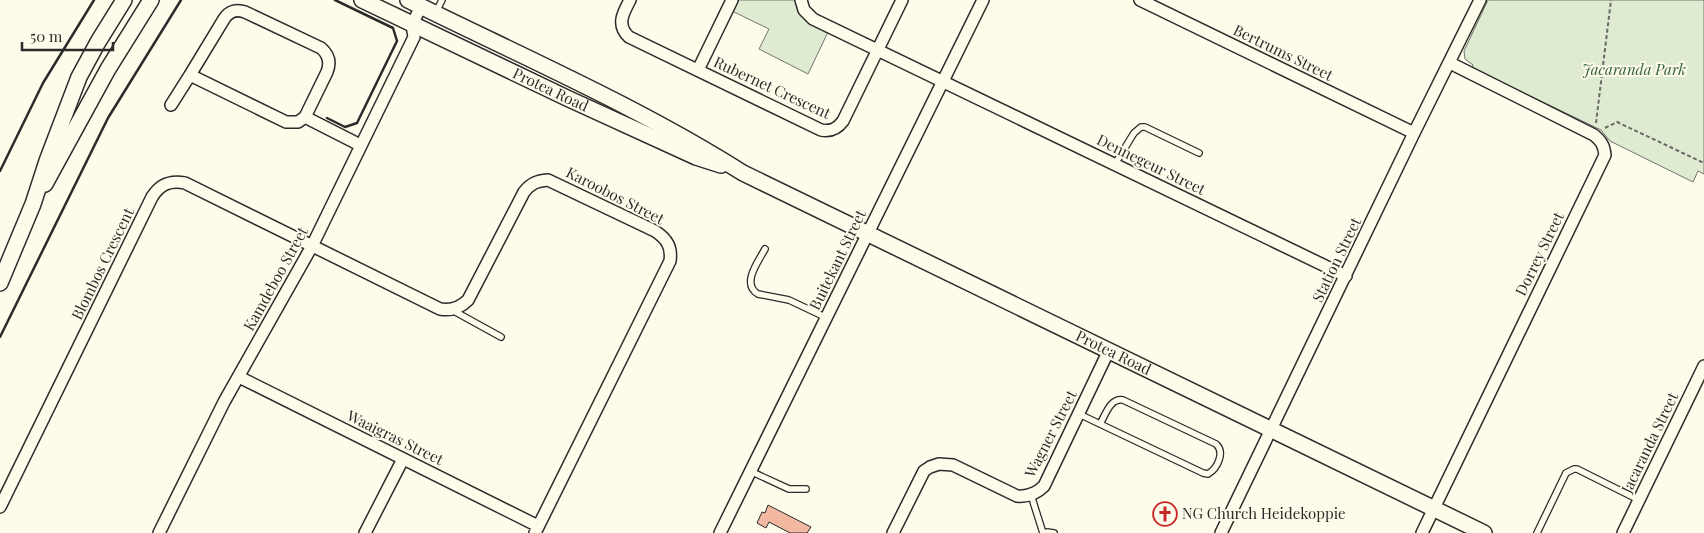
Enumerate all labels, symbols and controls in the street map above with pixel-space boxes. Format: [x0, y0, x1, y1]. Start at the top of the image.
street label: Bertrums Street [1230, 19, 1337, 85]
scale bar [22, 20, 114, 52]
text: 50 m [30, 26, 63, 46]
street label: Rubernet Crescent [711, 51, 835, 123]
park label: Jacaranda Park [1582, 59, 1686, 79]
street label: Protea Road [510, 63, 592, 116]
street label: Dennegeur Street [1094, 129, 1210, 199]
street label: Karoobos Street [563, 162, 668, 229]
street label: Blombos Crescent [66, 204, 138, 323]
street label: Buitekant Street [804, 206, 870, 313]
street label: Dorrey Street [1510, 208, 1568, 299]
street label: Station Street [1307, 213, 1366, 305]
street label: Kamdeboo Street [238, 222, 312, 334]
street label: Protea Road [1073, 325, 1155, 379]
street label: Wagner Street [1019, 386, 1081, 481]
street label: Jacaranda Street [1616, 388, 1682, 497]
street label: Waaigras Street [343, 405, 448, 469]
church icon: NG Church Heidekoppie [1152, 501, 1178, 527]
place label: NG Church Heidekoppie [1182, 503, 1346, 523]

